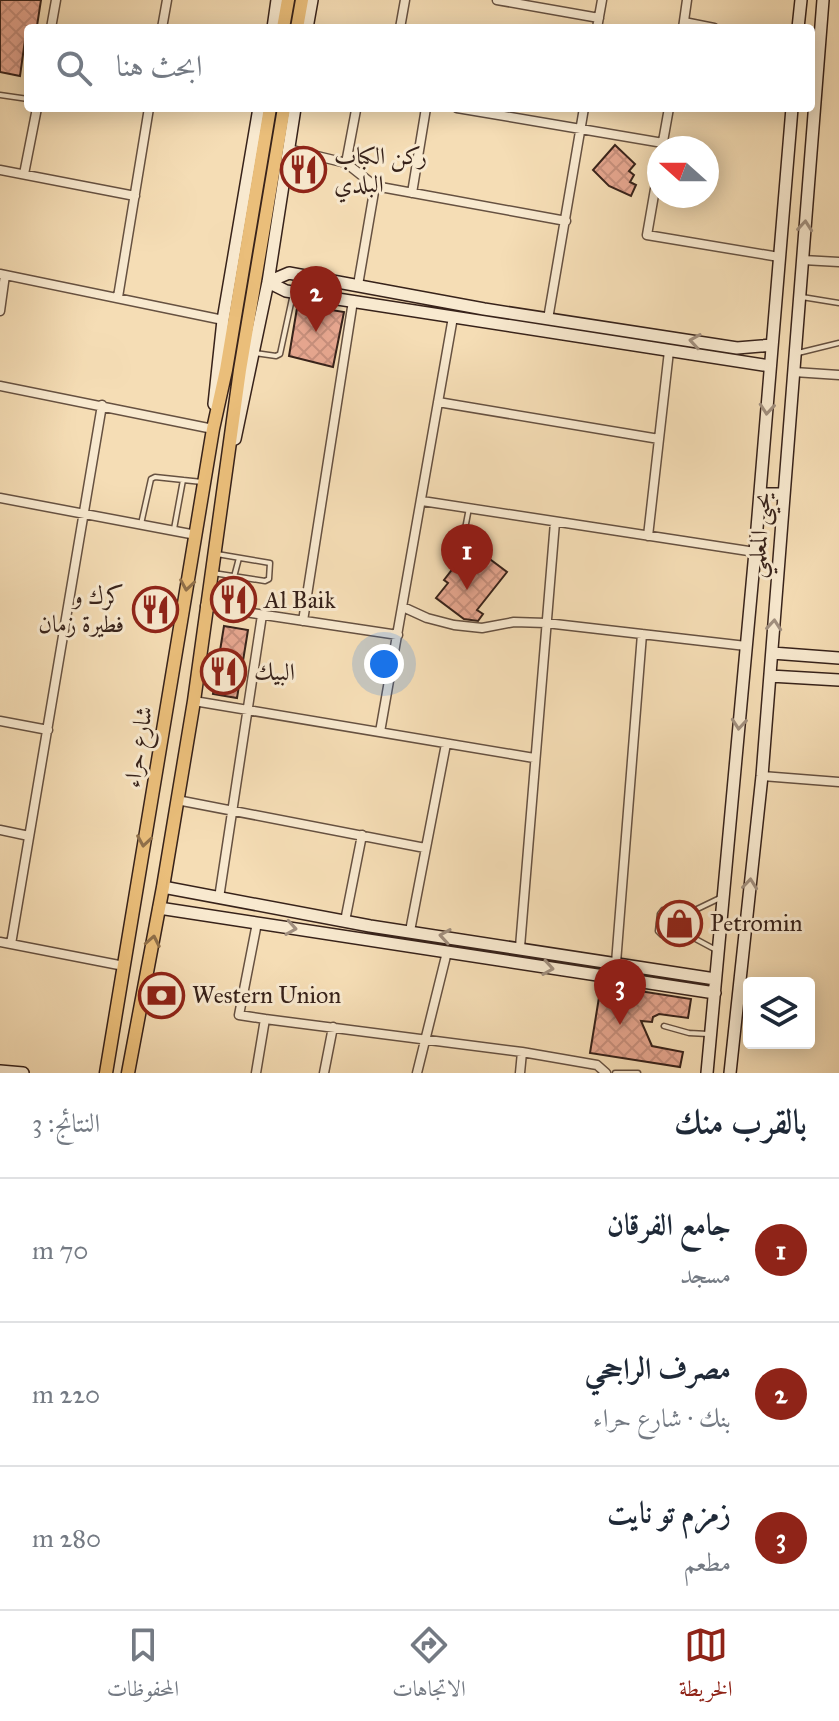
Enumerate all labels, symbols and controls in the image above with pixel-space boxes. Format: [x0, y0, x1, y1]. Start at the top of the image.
search box [24, 24, 815, 112]
icon: search [52, 46, 96, 90]
text: ابحث هنا [116, 48, 202, 84]
north arrow [647, 136, 719, 208]
place label: ركن الكباب البلدي [334, 141, 427, 203]
restaurant icon: ركن الكباب البلدي [279, 146, 327, 194]
one-way arrow [796, 219, 813, 232]
pin: 2 [290, 266, 342, 332]
one-way arrow [688, 333, 701, 350]
one-way arrow [758, 403, 775, 416]
street label: يحيى المعلمي [740, 491, 786, 580]
pin: 1 [441, 524, 493, 590]
restaurant icon: Al Baik [209, 576, 257, 624]
one-way arrow [180, 578, 197, 591]
place label: كرك و فطيرة زمان [38, 581, 124, 639]
place label: Al Baik [263, 585, 336, 615]
restaurant icon: كرك و فطيرة زمان [131, 586, 179, 634]
one-way arrow [765, 618, 782, 631]
your location [364, 644, 404, 684]
restaurant icon: البيك [199, 648, 247, 696]
place label: البيك [254, 657, 295, 687]
street label: شارع حراء [117, 704, 164, 791]
one-way arrow [731, 718, 748, 731]
one-way arrow [137, 834, 154, 848]
one-way arrow [742, 877, 759, 890]
shop icon: Petromin [655, 899, 703, 947]
place label: Petromin [710, 908, 802, 938]
one-way arrow [285, 919, 298, 936]
one-way arrow [438, 928, 451, 945]
one-way arrow [143, 935, 160, 948]
one-way arrow [542, 958, 555, 975]
pin: 3 [594, 959, 646, 1025]
bank icon: Western Union [137, 971, 185, 1019]
map controls [743, 977, 815, 1049]
button: layers [743, 977, 815, 1049]
place label: Western Union [192, 980, 341, 1010]
text: بالقرب منك [674, 1101, 807, 1142]
text: النتائج: 3 [32, 1107, 100, 1139]
text: جامع الفرقان [607, 1207, 731, 1243]
text: 70 m [32, 1234, 88, 1266]
text: 1 [776, 1234, 786, 1266]
text: مسجد [680, 1258, 731, 1290]
text: مصرف الراجحي [584, 1351, 731, 1387]
text: 220 m [32, 1378, 100, 1410]
text: 2 [775, 1378, 787, 1410]
text: بنك · شارع حراء [593, 1402, 731, 1434]
text: زمزم تو نايت [607, 1495, 731, 1531]
text: 280 m [32, 1522, 101, 1554]
text: 3 [776, 1522, 786, 1554]
text: مطعم [683, 1546, 731, 1578]
tab: المحفوظات [107, 1623, 179, 1710]
tab: الاتجاهات [392, 1623, 466, 1710]
tab: الخريطة [679, 1623, 732, 1710]

